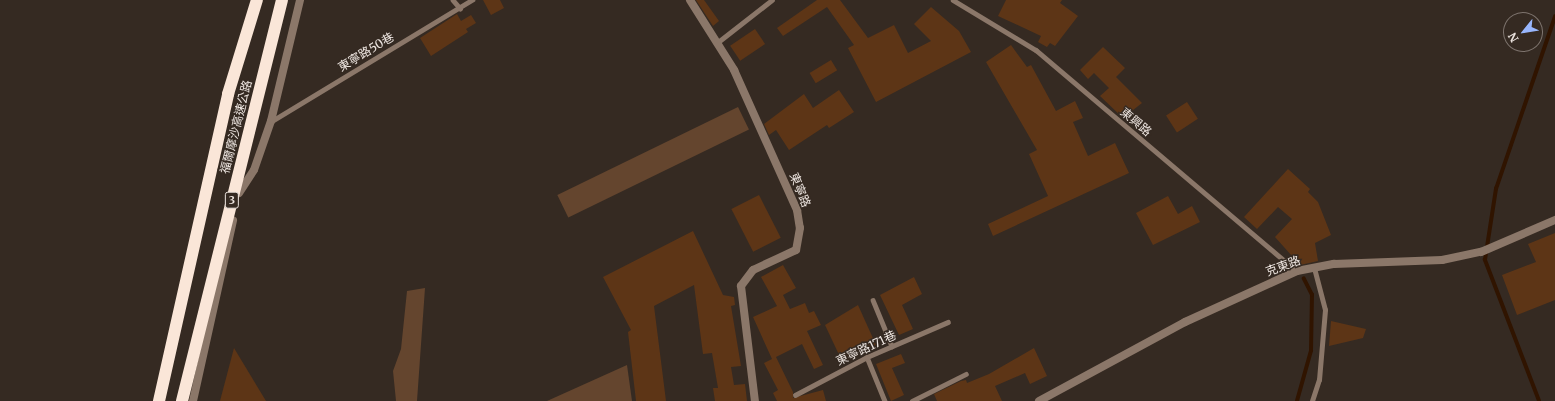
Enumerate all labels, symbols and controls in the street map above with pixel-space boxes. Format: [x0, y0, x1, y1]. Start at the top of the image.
north arrow [1503, 12, 1543, 52]
street label: 東寧路50巷 [335, 30, 397, 74]
text: N [1505, 30, 1522, 45]
street label: 福爾摩沙高速公路 [217, 79, 255, 175]
street label: 東興路 [1118, 105, 1154, 139]
street label: 東寧路 [787, 171, 813, 209]
road number: 3 [224, 191, 240, 209]
street label: 克東路 [1264, 253, 1302, 279]
street label: 東寧路171巷 [834, 328, 898, 368]

